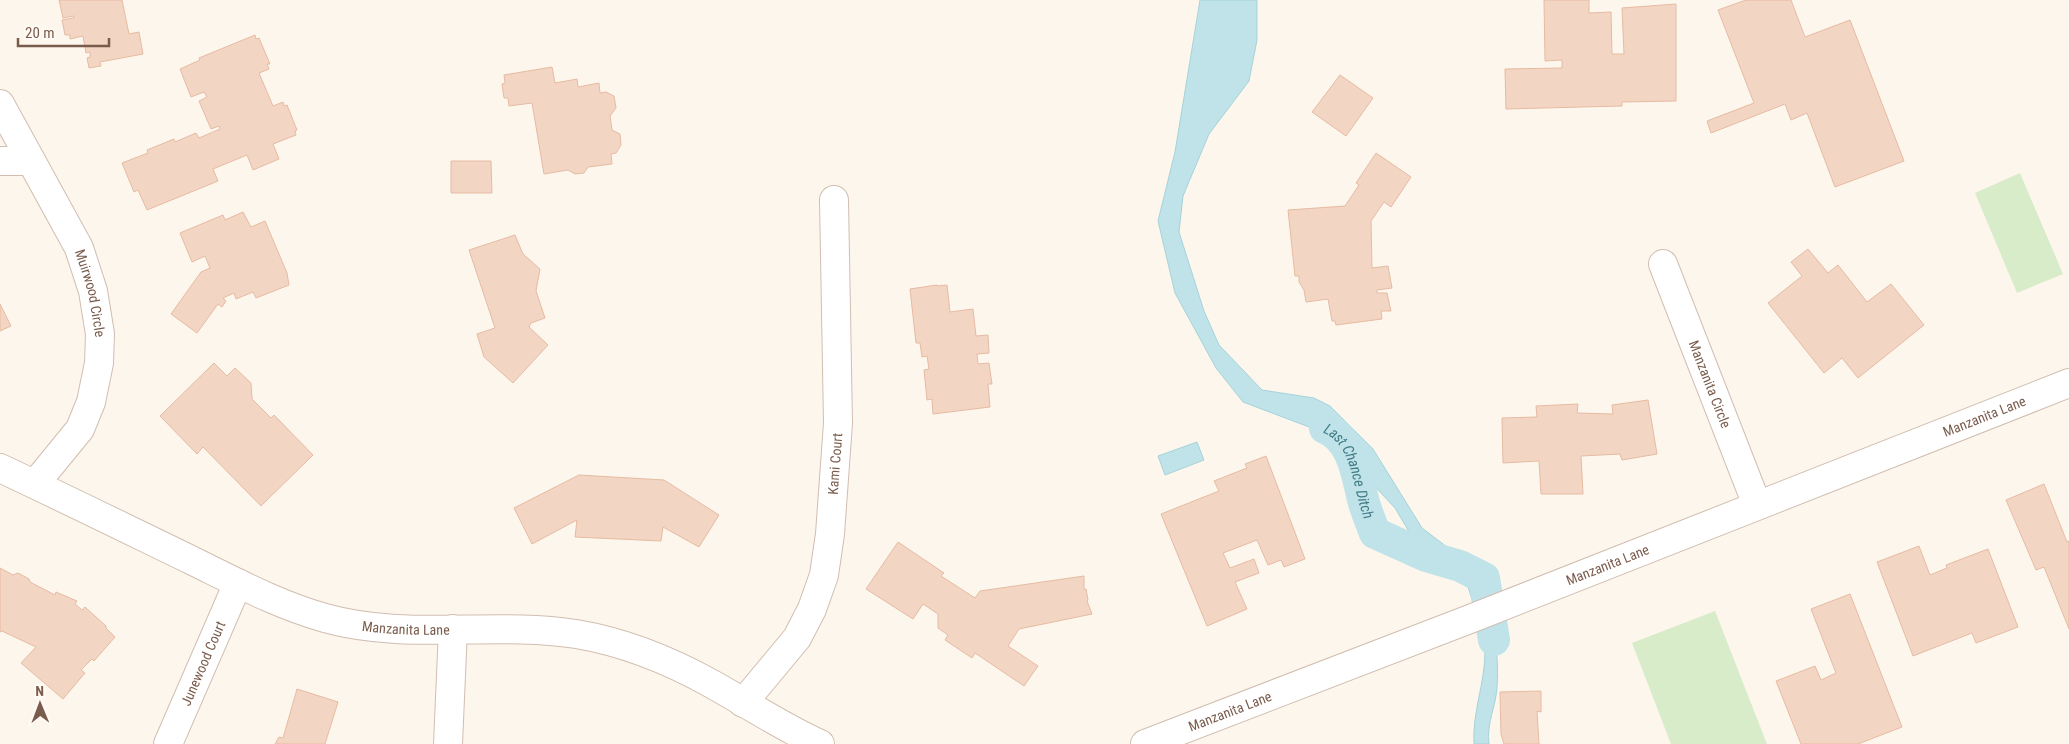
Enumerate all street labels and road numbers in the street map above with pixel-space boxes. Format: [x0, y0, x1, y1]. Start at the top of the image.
street label: Muirwood Circle [72, 247, 108, 339]
street label: Manzanita Circle [1686, 338, 1734, 431]
street label: Manzanita Lane [1941, 393, 2028, 440]
street label: Kami Court [825, 432, 845, 495]
street label: Manzanita Lane [1564, 541, 1652, 588]
street label: Junewood Court [178, 618, 229, 708]
street label: Manzanita Lane [361, 618, 450, 638]
street label: Manzanita Lane [1186, 688, 1274, 735]

